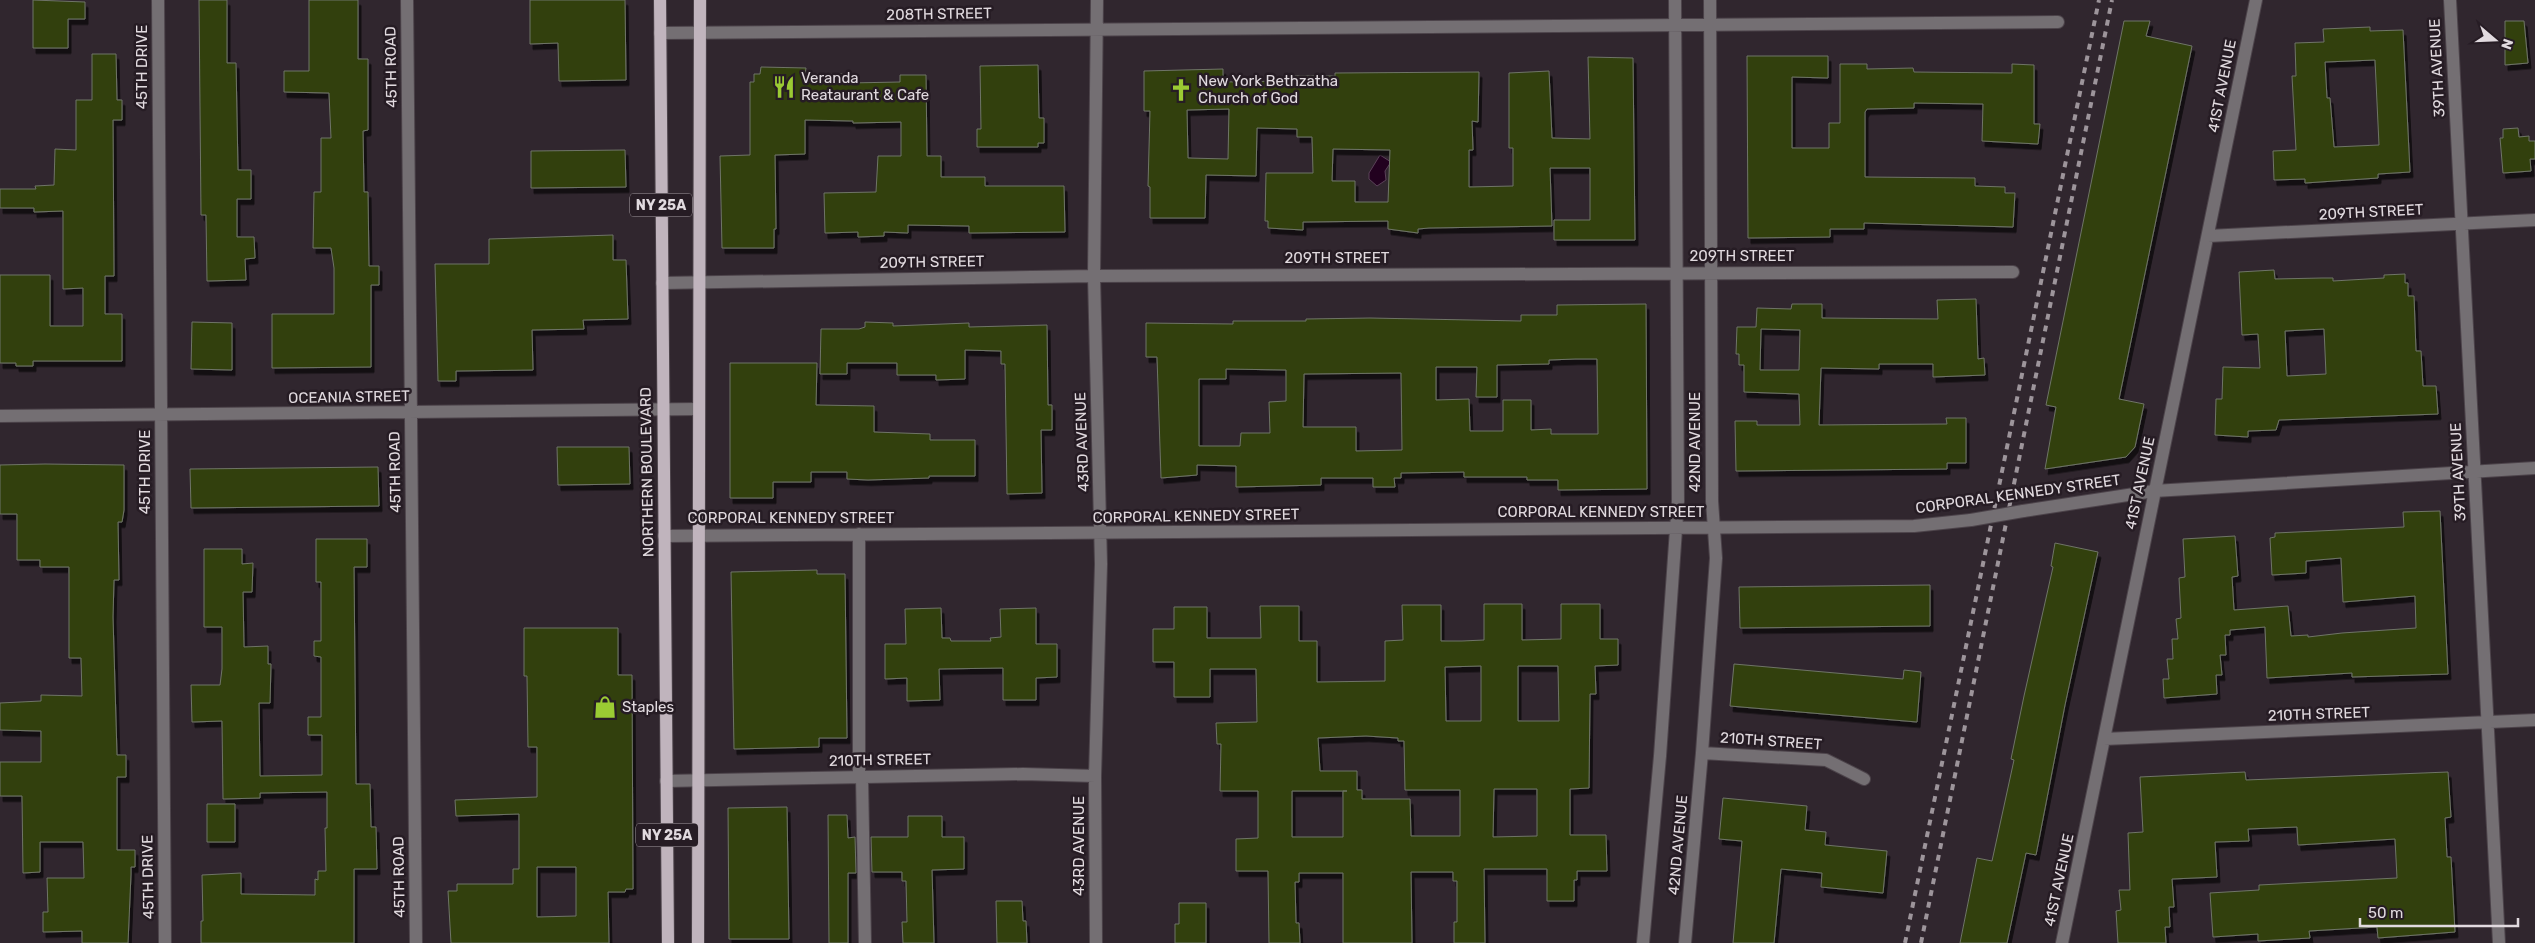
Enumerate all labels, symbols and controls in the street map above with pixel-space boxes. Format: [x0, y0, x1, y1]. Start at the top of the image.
street label: 208TH STREET [886, 4, 992, 24]
north arrow [2470, 15, 2520, 65]
street label: 39TH AVENUE [2425, 18, 2449, 118]
street label: 45TH DRIVE [133, 25, 151, 109]
street label: 45TH ROAD [381, 26, 401, 108]
text: N [2497, 37, 2516, 52]
street label: 41ST AVENUE [2204, 38, 2240, 134]
place label: Veranda Reataurant & Cafe [801, 69, 929, 104]
place label: New York Bethzatha Church of God [1198, 72, 1338, 107]
restaurant icon: Veranda Reataurant & Cafe [771, 74, 797, 100]
church icon: New York Bethzatha Church of God [1168, 77, 1194, 103]
road number: NY 25A [630, 194, 692, 216]
street label: 209TH STREET [2318, 200, 2424, 224]
street label: 209TH STREET [1690, 247, 1795, 265]
street label: 209TH STREET [1285, 249, 1390, 267]
street label: 209TH STREET [879, 252, 985, 272]
street label: OCEANIA STREET [288, 387, 410, 407]
street label: NORTHERN BOULEVARD [637, 387, 657, 557]
street label: 43RD AVENUE [1071, 392, 1093, 492]
street label: 42ND AVENUE [1686, 392, 1704, 492]
street label: 39TH AVENUE [2446, 422, 2470, 522]
street label: 45TH DRIVE [136, 430, 154, 514]
street label: 45TH ROAD [385, 431, 405, 513]
street label: 41ST AVENUE [2121, 435, 2159, 531]
street label: CORPORAL KENNEDY STREET [1914, 471, 2122, 517]
street label: CORPORAL KENNEDY STREET [1498, 503, 1705, 521]
street label: CORPORAL KENNEDY STREET [1092, 505, 1300, 527]
street label: CORPORAL KENNEDY STREET [688, 509, 895, 527]
shop icon: Staples [592, 694, 618, 720]
place label: Staples [622, 698, 674, 716]
street label: 210TH STREET [2268, 703, 2371, 725]
street label: 210TH STREET [1719, 728, 1823, 754]
street label: 210TH STREET [829, 750, 932, 770]
street label: 42ND AVENUE [1665, 794, 1691, 896]
street label: 43RD AVENUE [1070, 796, 1088, 896]
road number: NY 25A [636, 824, 698, 846]
street label: 41ST AVENUE [2040, 832, 2078, 928]
street label: 45TH DRIVE [138, 835, 158, 919]
street label: 45TH ROAD [389, 836, 409, 918]
scale bar [2360, 896, 2518, 928]
text: 50 m [2368, 904, 2403, 922]

